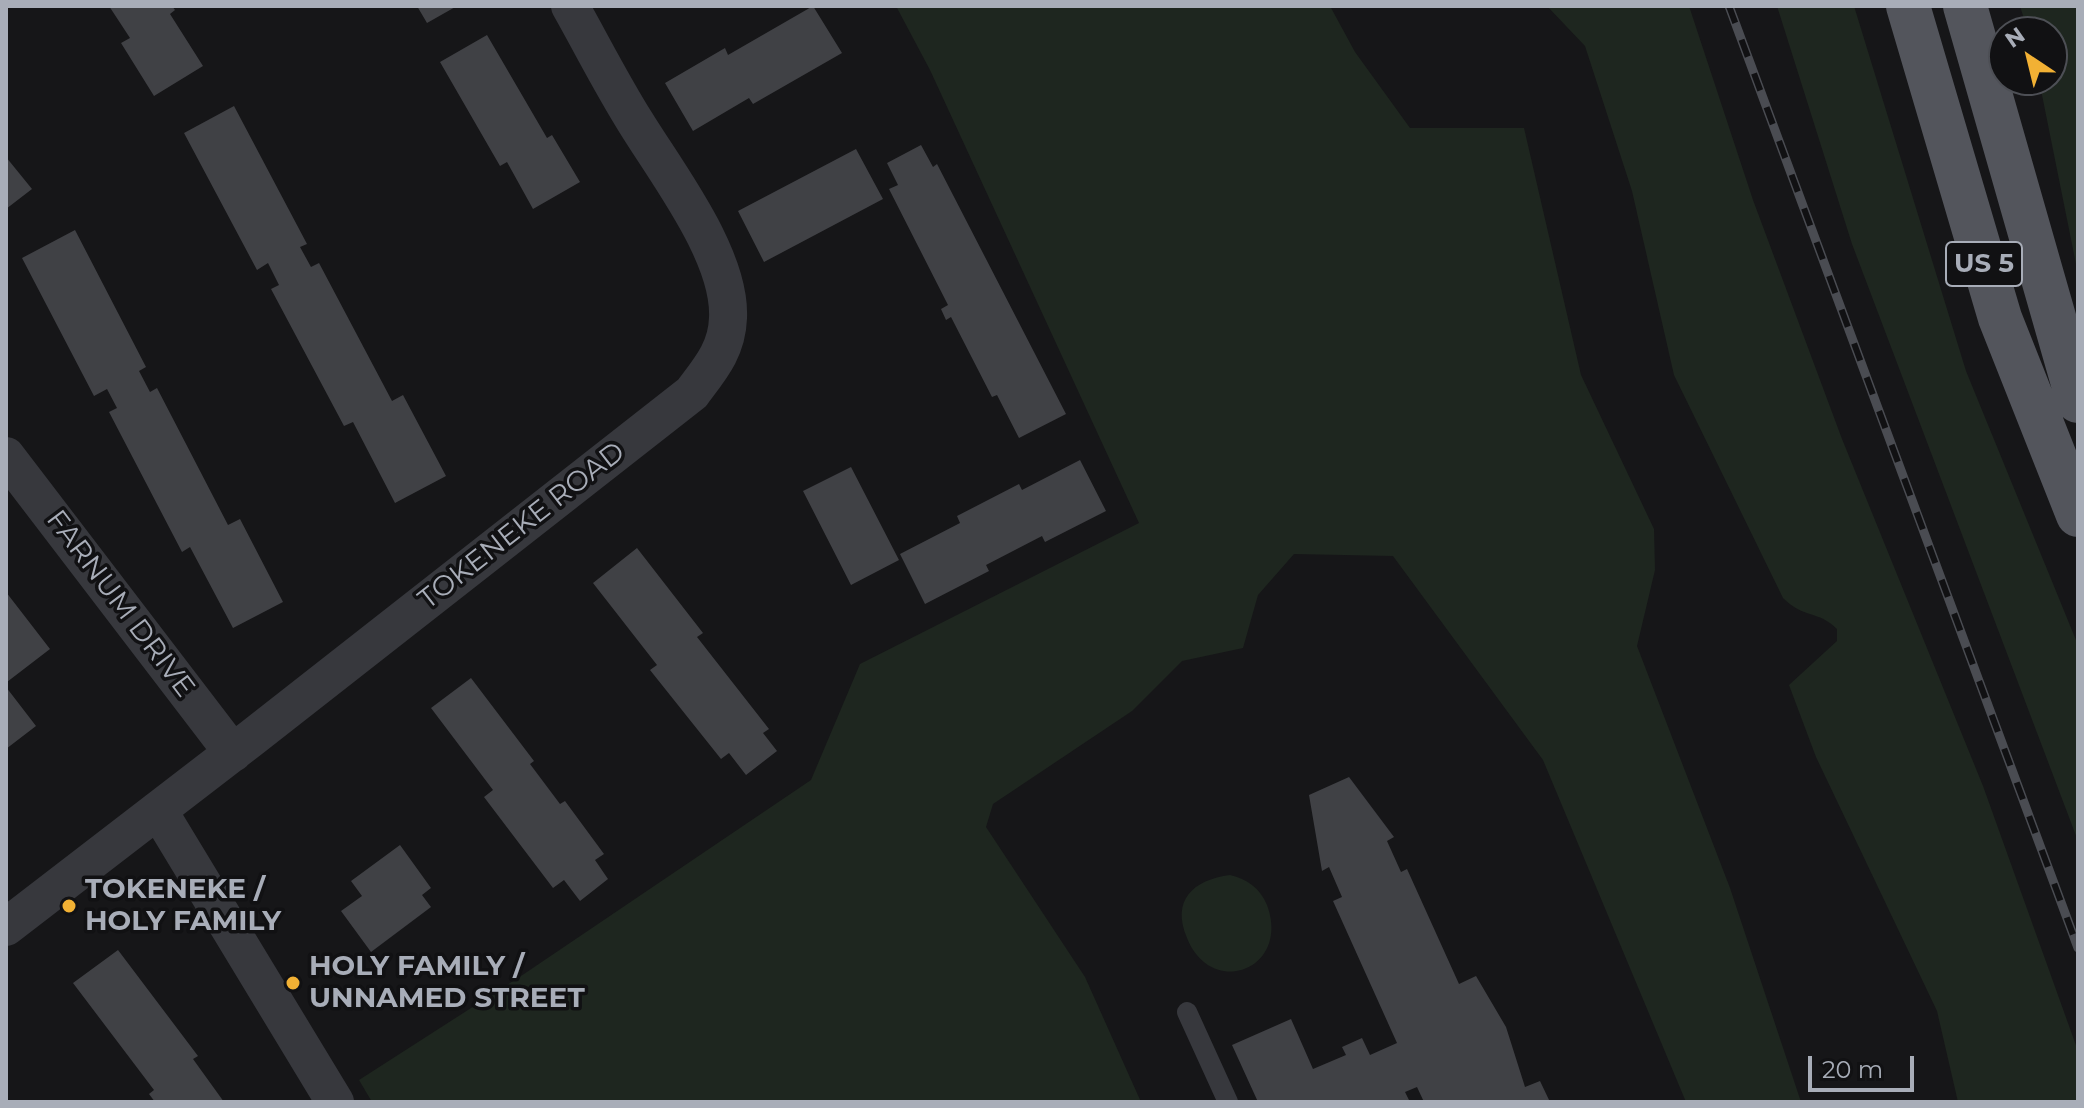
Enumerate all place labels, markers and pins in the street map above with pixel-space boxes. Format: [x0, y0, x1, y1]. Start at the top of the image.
place label: TOKENEKE / HOLY FAMILY [85, 873, 281, 939]
marker: TOKENEKE / HOLY FAMILY [60, 897, 78, 915]
place label: HOLY FAMILY / UNNAMED STREET [309, 950, 585, 1016]
marker: HOLY FAMILY / UNNAMED STREET [284, 974, 302, 992]

